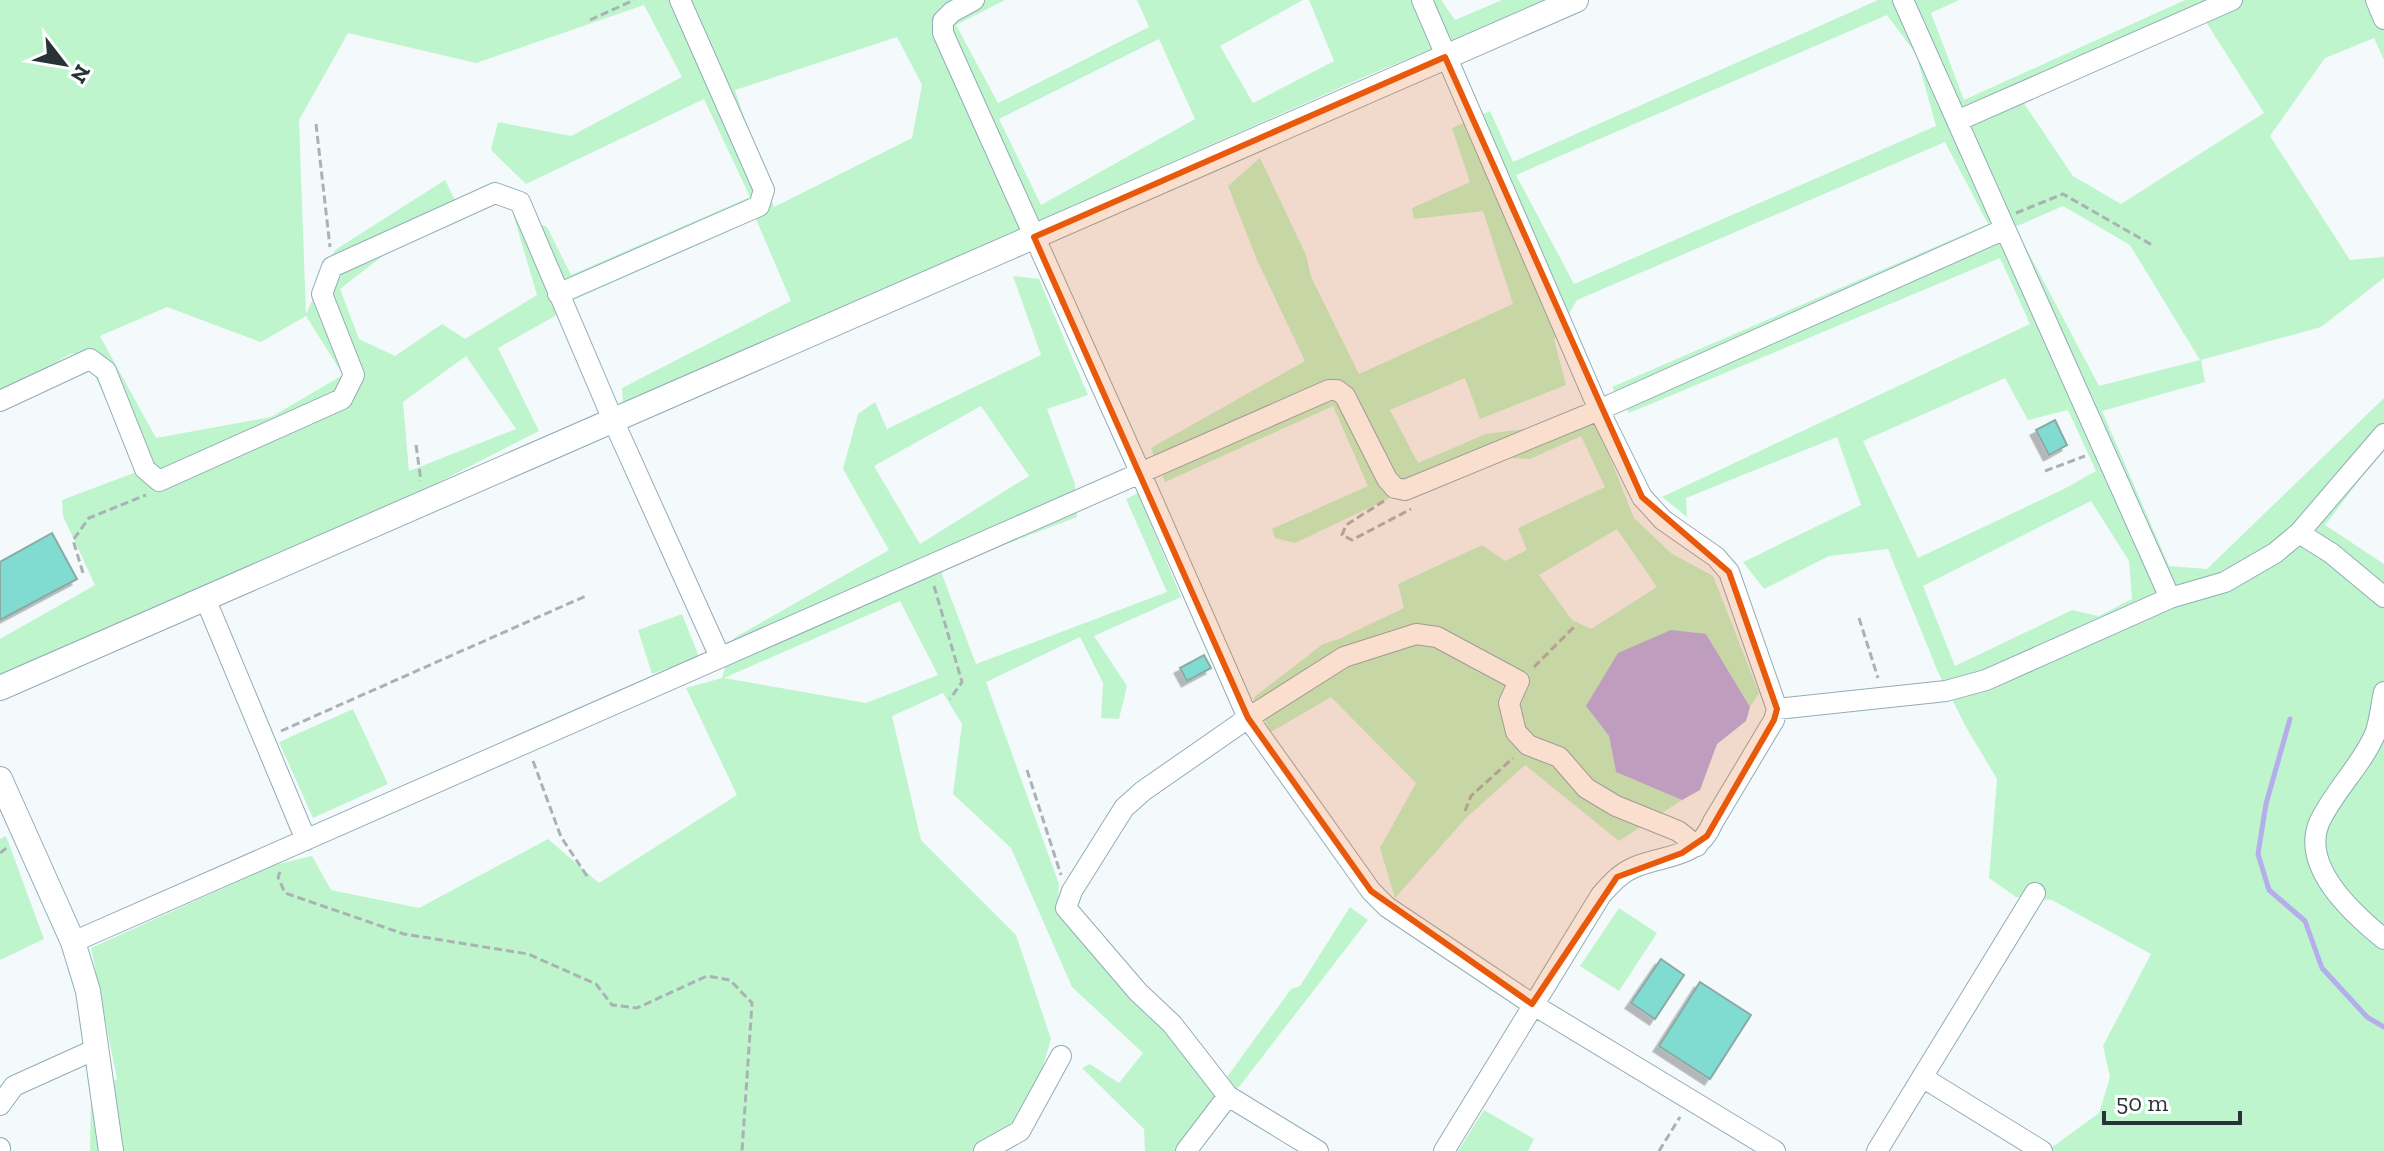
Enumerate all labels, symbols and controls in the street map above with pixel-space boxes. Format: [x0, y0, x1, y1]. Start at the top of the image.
north arrow [24, 24, 104, 104]
text: N [65, 60, 97, 88]
scale bar [2104, 1075, 2240, 1125]
text: 50 m [2116, 1088, 2169, 1117]

